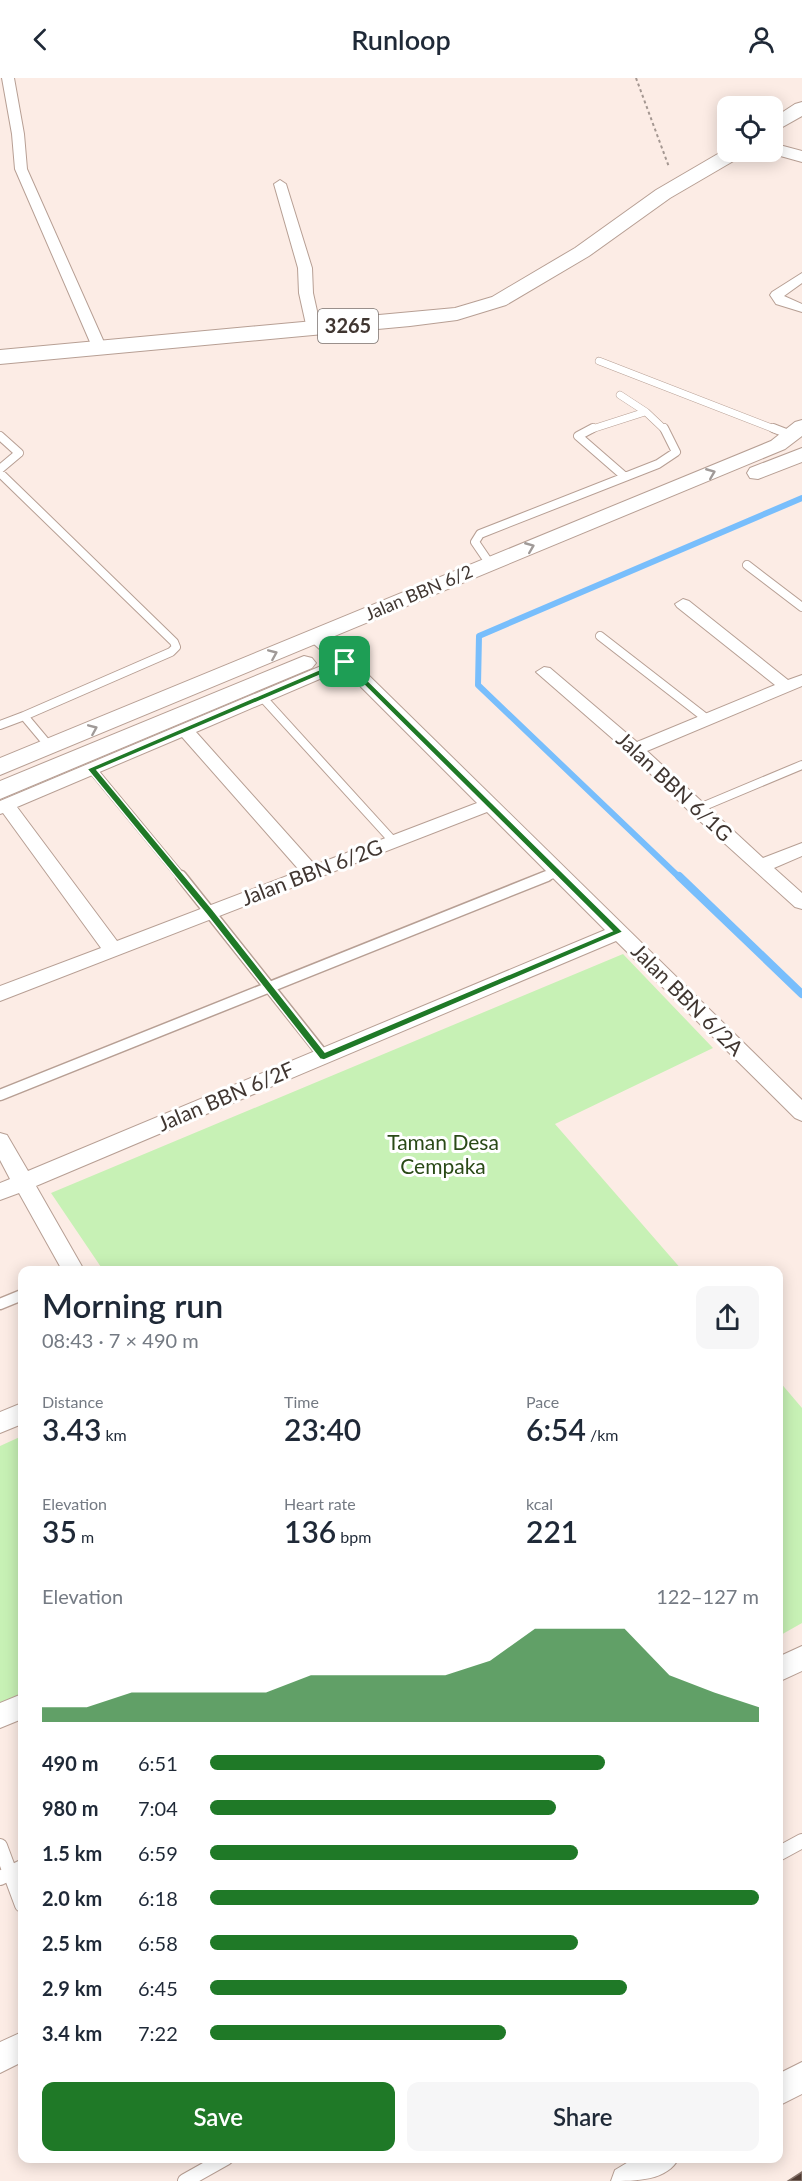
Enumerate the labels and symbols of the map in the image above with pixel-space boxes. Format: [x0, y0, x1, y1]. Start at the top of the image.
road number: 3265 [318, 309, 378, 343]
one-way arrow [704, 468, 715, 480]
one-way arrow [524, 542, 535, 554]
street label: Jalan BBN 6/2 [362, 560, 476, 625]
pin [319, 636, 370, 687]
one-way arrow [267, 649, 278, 661]
one-way arrow [87, 724, 98, 736]
street label: Jalan BBN 6/1G [612, 726, 738, 846]
street label: Jalan BBN 6/2G [237, 833, 386, 910]
street label: Jalan BBN 6/2A [627, 938, 750, 1061]
street label: Jalan BBN 6/2F [153, 1056, 297, 1136]
park label: Taman Desa Cempaka [387, 1129, 499, 1178]

